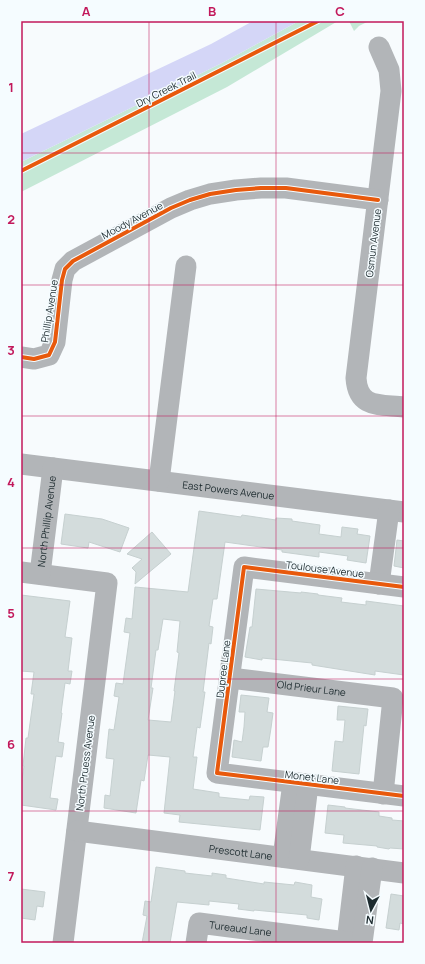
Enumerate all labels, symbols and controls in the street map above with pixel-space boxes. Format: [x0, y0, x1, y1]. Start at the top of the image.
text: A [82, 2, 91, 20]
text: B [208, 2, 216, 20]
text: C [335, 2, 345, 20]
street label: Dry Creek Trail [133, 68, 199, 110]
text: 1 [8, 78, 14, 96]
street label: Moody Avenue [99, 198, 165, 242]
street label: Osmun Avenue [362, 208, 384, 278]
text: 2 [7, 210, 15, 228]
street label: Phillip Avenue [37, 278, 61, 343]
text: 3 [7, 341, 15, 359]
text: 4 [7, 473, 15, 491]
street label: North Phillip Avenue [34, 475, 59, 568]
street label: East Powers Avenue [182, 477, 275, 503]
street label: Toulouse Avenue [285, 557, 365, 581]
text: 5 [7, 604, 15, 622]
street label: Dupree Lane [213, 639, 234, 699]
street label: Old Prieur Lane [276, 677, 347, 699]
street label: North Pruess Avenue [72, 714, 98, 812]
text: 6 [7, 735, 15, 753]
street label: Monet Lane [284, 767, 340, 787]
street label: Prescott Lane [208, 841, 273, 863]
text: 7 [8, 867, 15, 885]
north arrow [351, 890, 391, 930]
text: N [365, 912, 375, 928]
street label: Tureaud Lane [208, 917, 273, 939]

